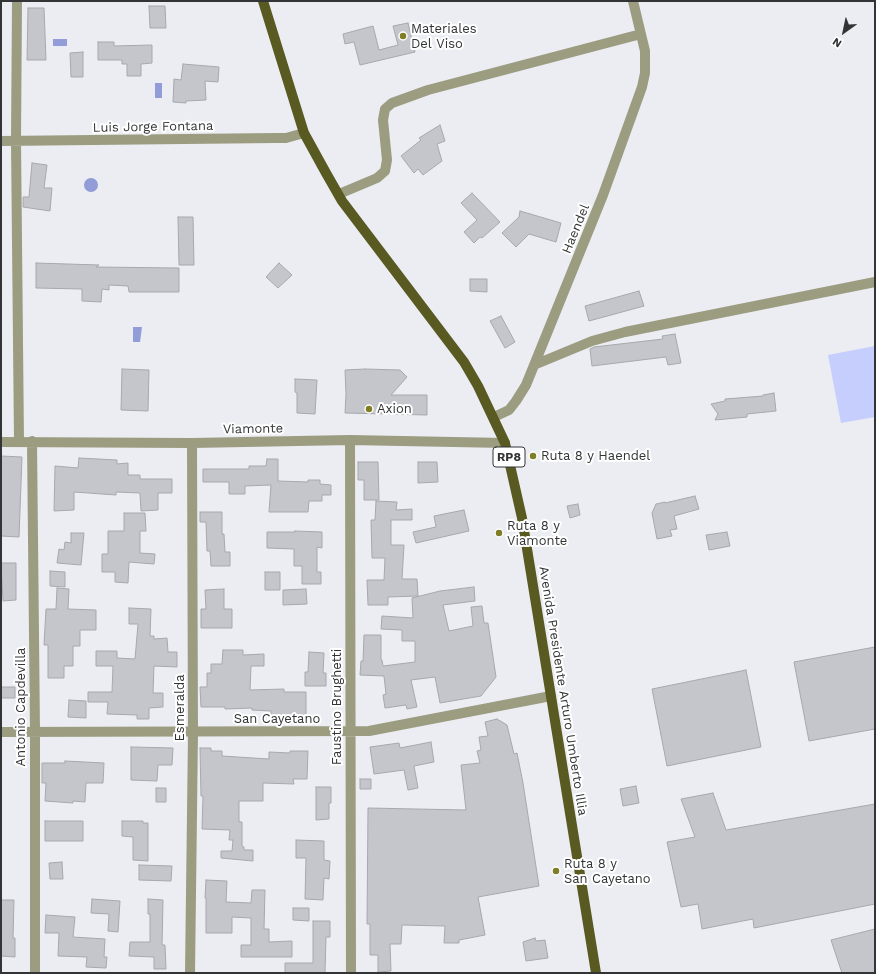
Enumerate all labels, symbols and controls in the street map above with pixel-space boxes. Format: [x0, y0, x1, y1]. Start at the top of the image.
north arrow [824, 12, 864, 52]
place label: Materiales Del Viso [411, 21, 477, 52]
marker: Materiales Del Viso [398, 31, 408, 41]
text: N [830, 35, 844, 50]
street label: Luis Jorge Fontana [93, 118, 213, 136]
street label: Haendel [559, 202, 593, 256]
place label: Axion [377, 401, 412, 417]
marker: Axion [364, 404, 374, 414]
street label: Viamonte [223, 421, 283, 437]
road number: RP8 [493, 447, 525, 467]
place label: Ruta 8 y Haendel [541, 448, 650, 464]
marker: Ruta 8 y Haendel [528, 451, 538, 461]
place label: Ruta 8 y Viamonte [507, 518, 567, 549]
marker: Ruta 8 y Viamonte [494, 528, 504, 538]
street label: Avenida Presidente Arturo Umberto Illia [536, 565, 590, 817]
street label: Antonio Capdevilla [13, 648, 29, 766]
street label: Faustino Brughetti [329, 649, 345, 765]
street label: Esmeralda [172, 674, 188, 742]
street label: San Cayetano [234, 711, 320, 727]
place label: Ruta 8 y San Cayetano [564, 856, 651, 887]
marker: Ruta 8 y San Cayetano [551, 866, 561, 876]

